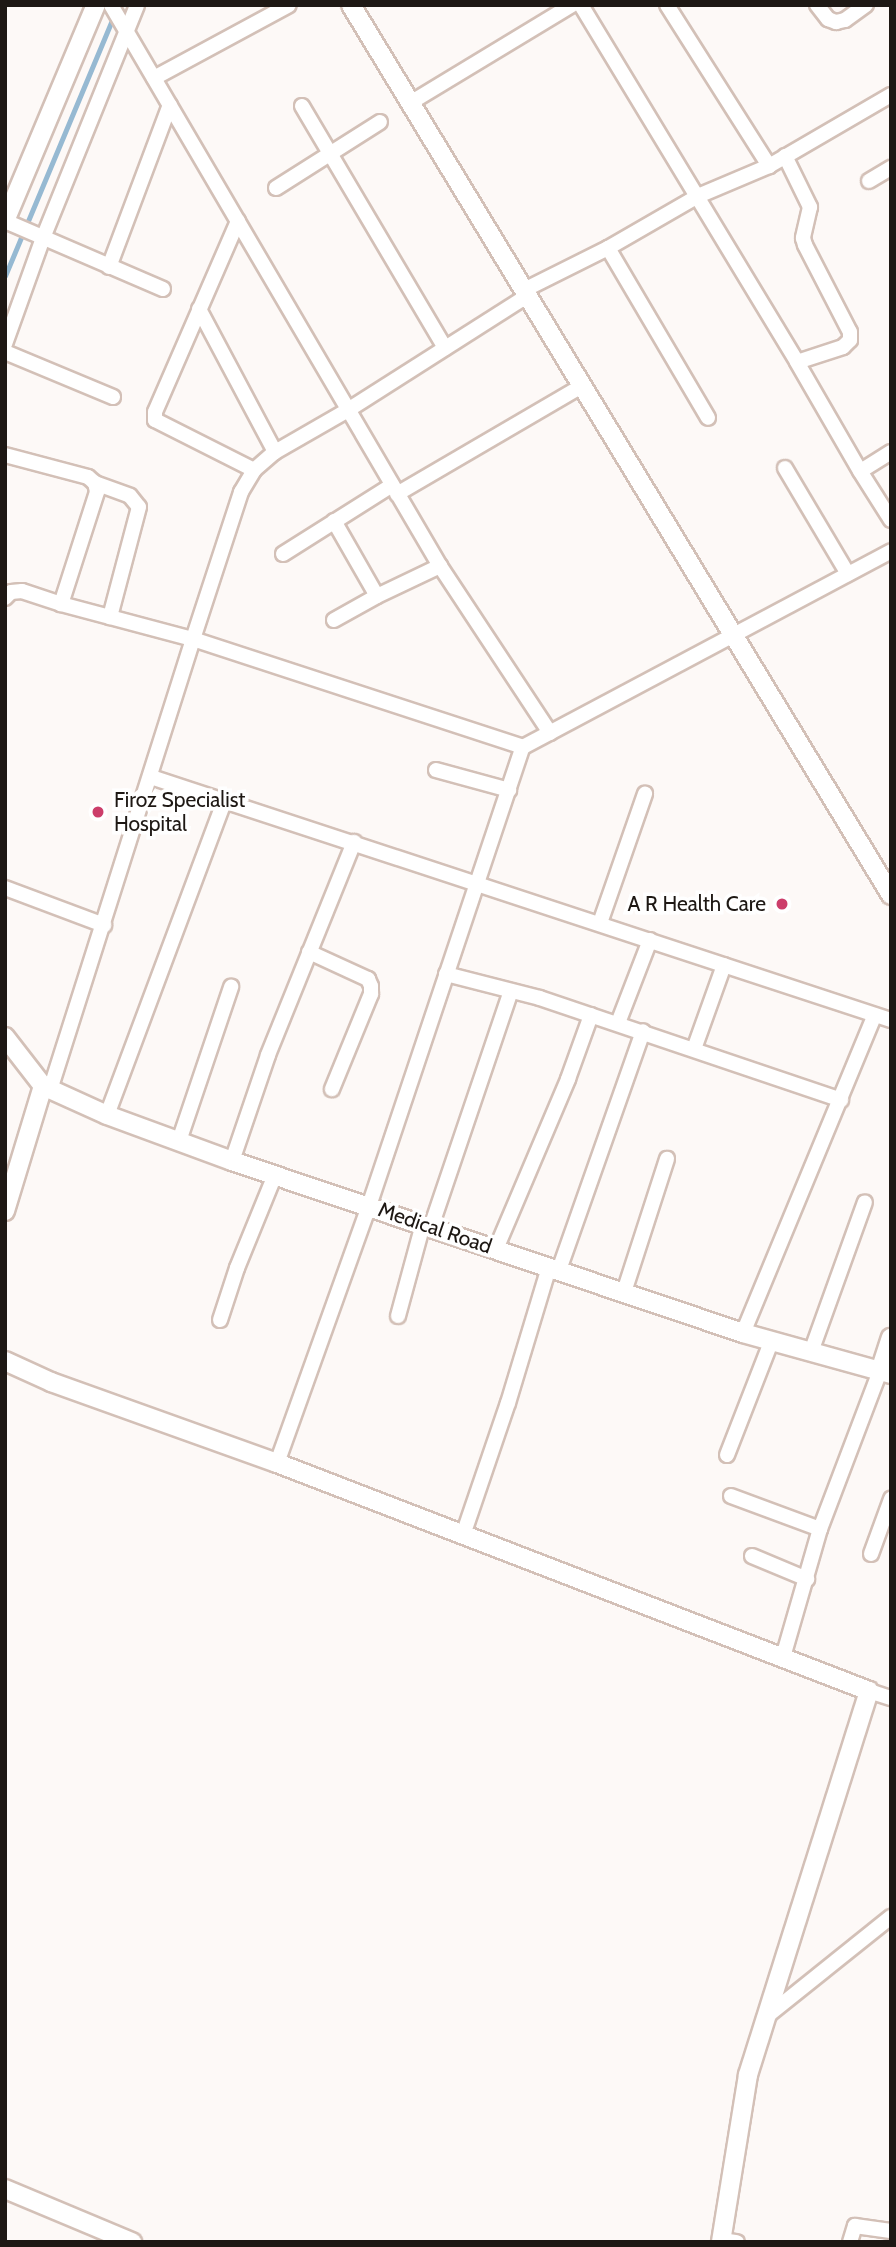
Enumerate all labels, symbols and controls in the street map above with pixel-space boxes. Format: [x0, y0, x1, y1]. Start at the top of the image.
place label: Firoz Specialist Hospital [114, 787, 245, 837]
marker: Firoz Specialist Hospital [88, 802, 108, 822]
place label: A R Health Care [627, 891, 766, 917]
marker: A R Health Care [772, 894, 792, 914]
street label: Medical Road [375, 1197, 495, 1259]

